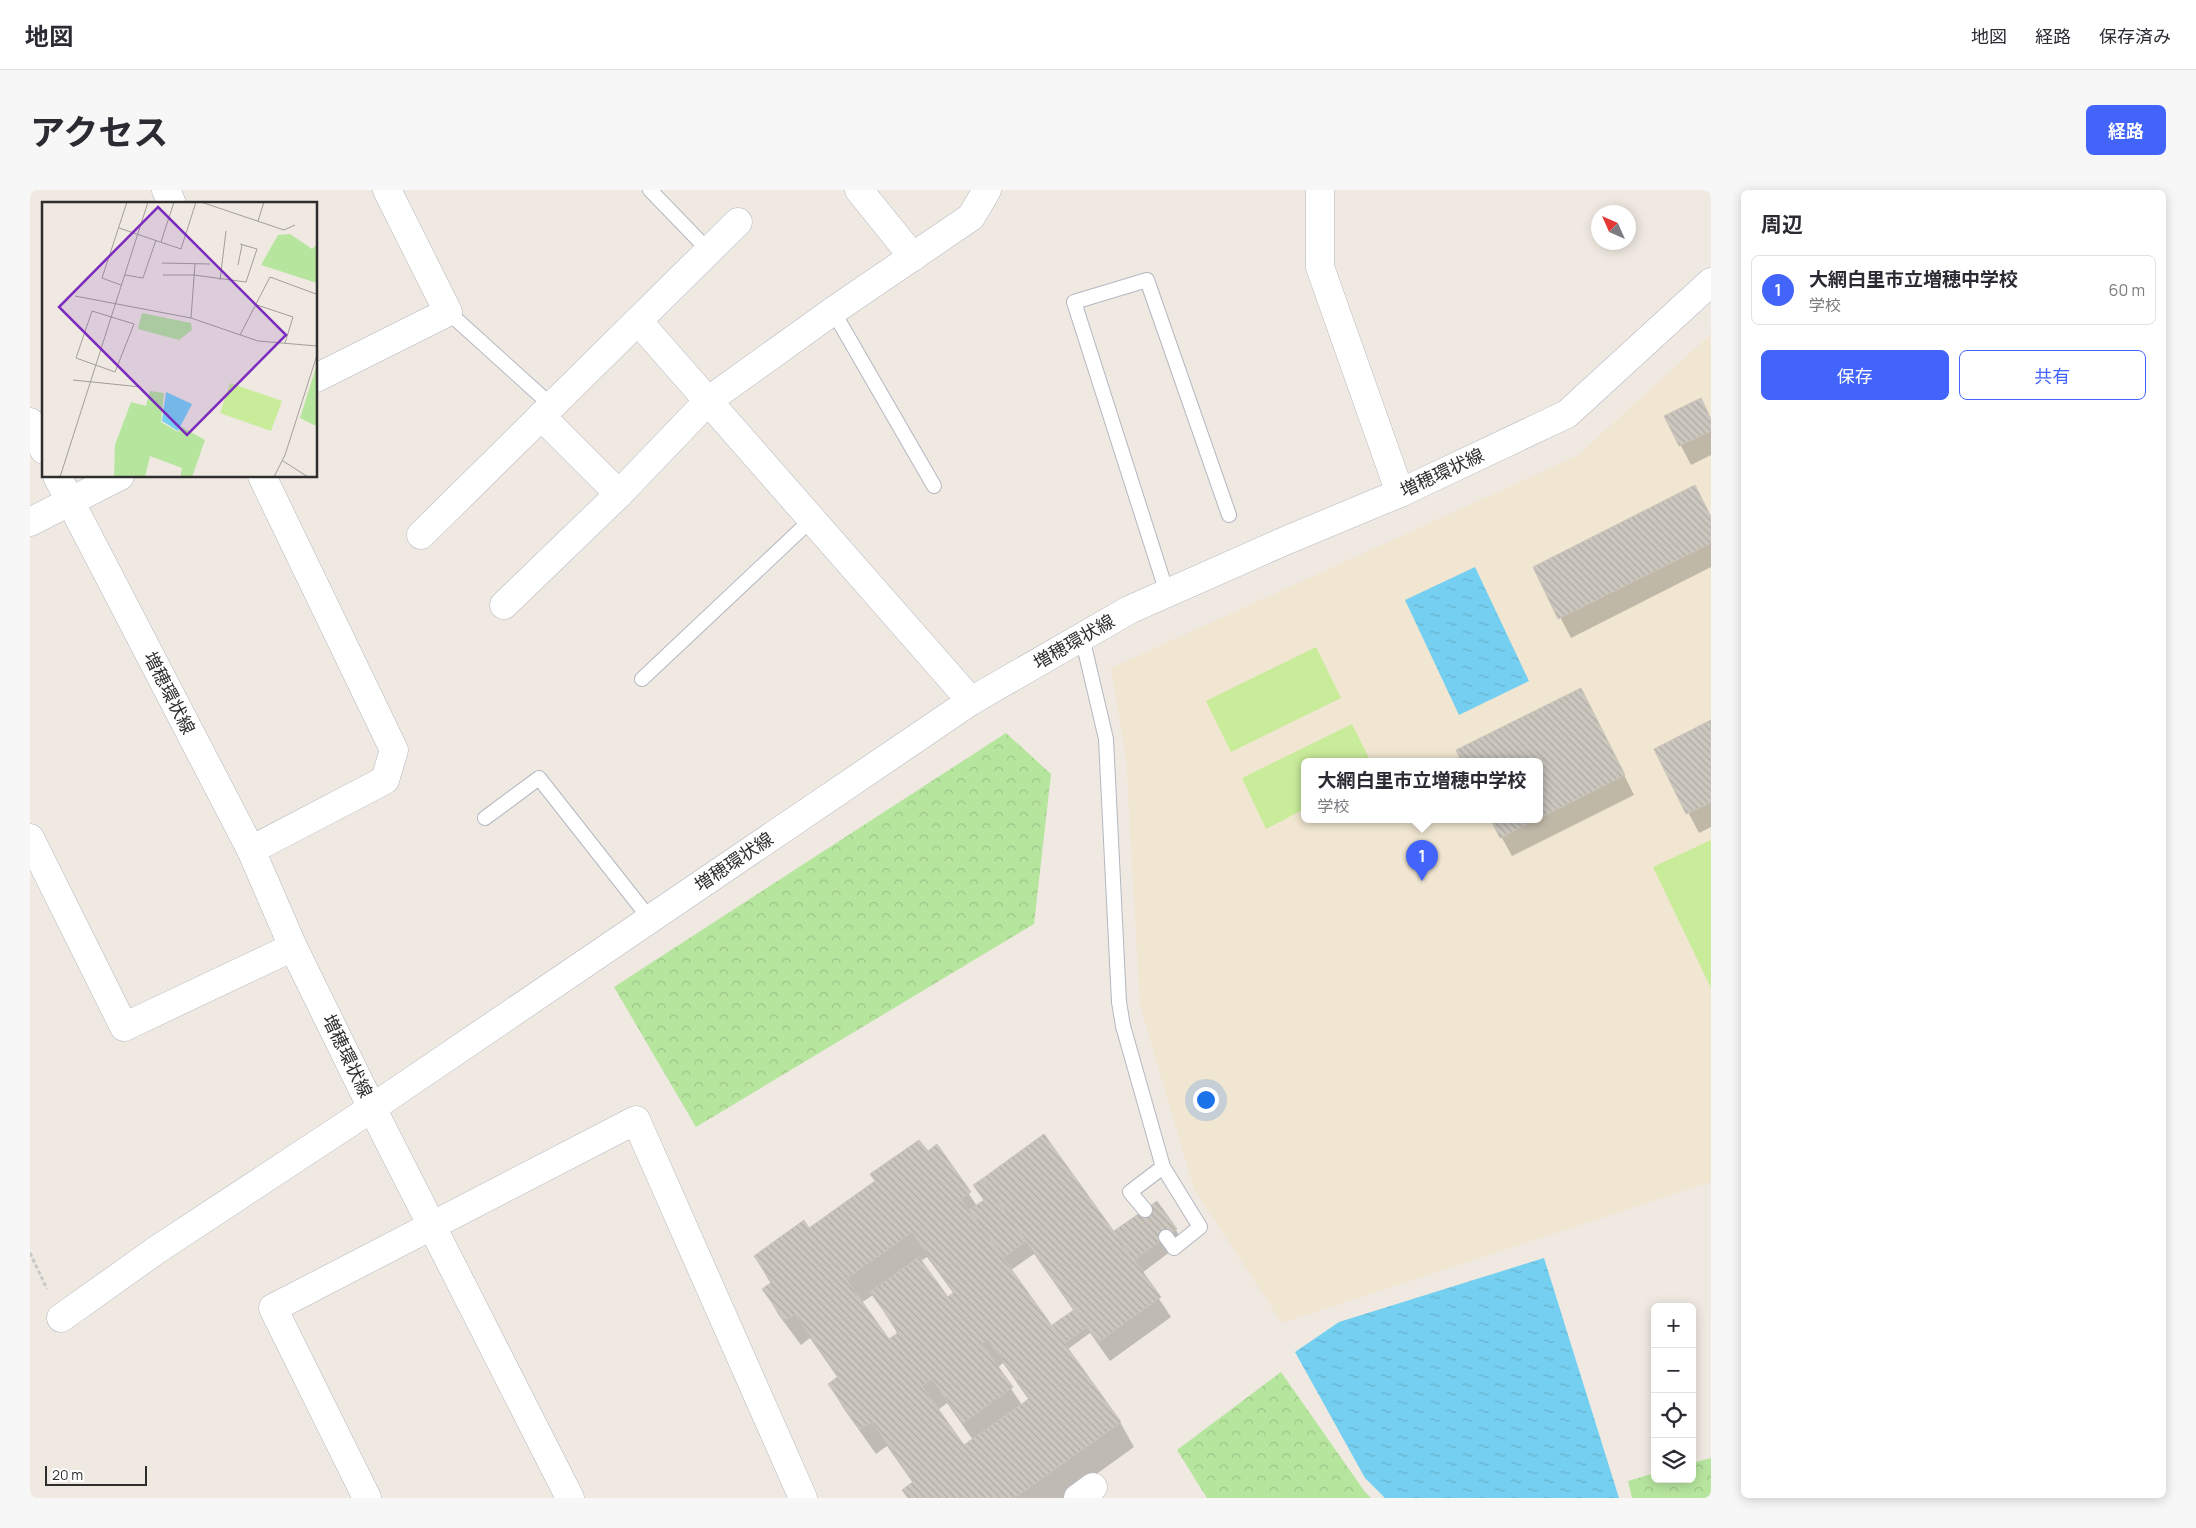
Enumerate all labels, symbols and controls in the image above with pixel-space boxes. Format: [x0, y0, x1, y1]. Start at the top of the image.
text: 地図 [25, 19, 73, 52]
text: 地図 [1971, 24, 2007, 48]
text: 経路 [2035, 24, 2071, 48]
text: 保存済み [2099, 24, 2171, 48]
button: 経路 [2086, 105, 2166, 155]
text: アクセス [30, 108, 168, 156]
inset map [42, 202, 318, 478]
north arrow [1591, 205, 1636, 250]
text: 周辺 [1761, 210, 1803, 238]
text: 大網白里市立増穂中学校 [1809, 266, 2018, 292]
text: 1 [1774, 279, 1782, 301]
text: 60 m [2109, 279, 2145, 301]
text: 学校 [1809, 294, 1841, 316]
button: 保存 [1761, 350, 1949, 400]
button: 共有 [1959, 350, 2146, 400]
street label: 増穂環状線 [1396, 442, 1487, 502]
street label: 増穂環状線 [1029, 608, 1118, 674]
street label: 増穂環状線 [139, 647, 201, 738]
popup [1301, 758, 1543, 823]
text: 大網白里市立増穂中学校 [1317, 767, 1527, 793]
text: 学校 [1317, 795, 1350, 817]
street label: 増穂環状線 [689, 826, 777, 896]
pin: 1 [1406, 840, 1438, 881]
street label: 増穂環状線 [317, 1010, 378, 1101]
your location [1193, 1087, 1219, 1113]
map controls [1651, 1303, 1696, 1483]
button: + [1651, 1303, 1696, 1348]
button: − [1651, 1348, 1696, 1393]
button: locate [1651, 1393, 1696, 1438]
button: layers [1651, 1438, 1696, 1483]
scale bar [45, 1463, 148, 1486]
text: 20 m [52, 1465, 83, 1484]

